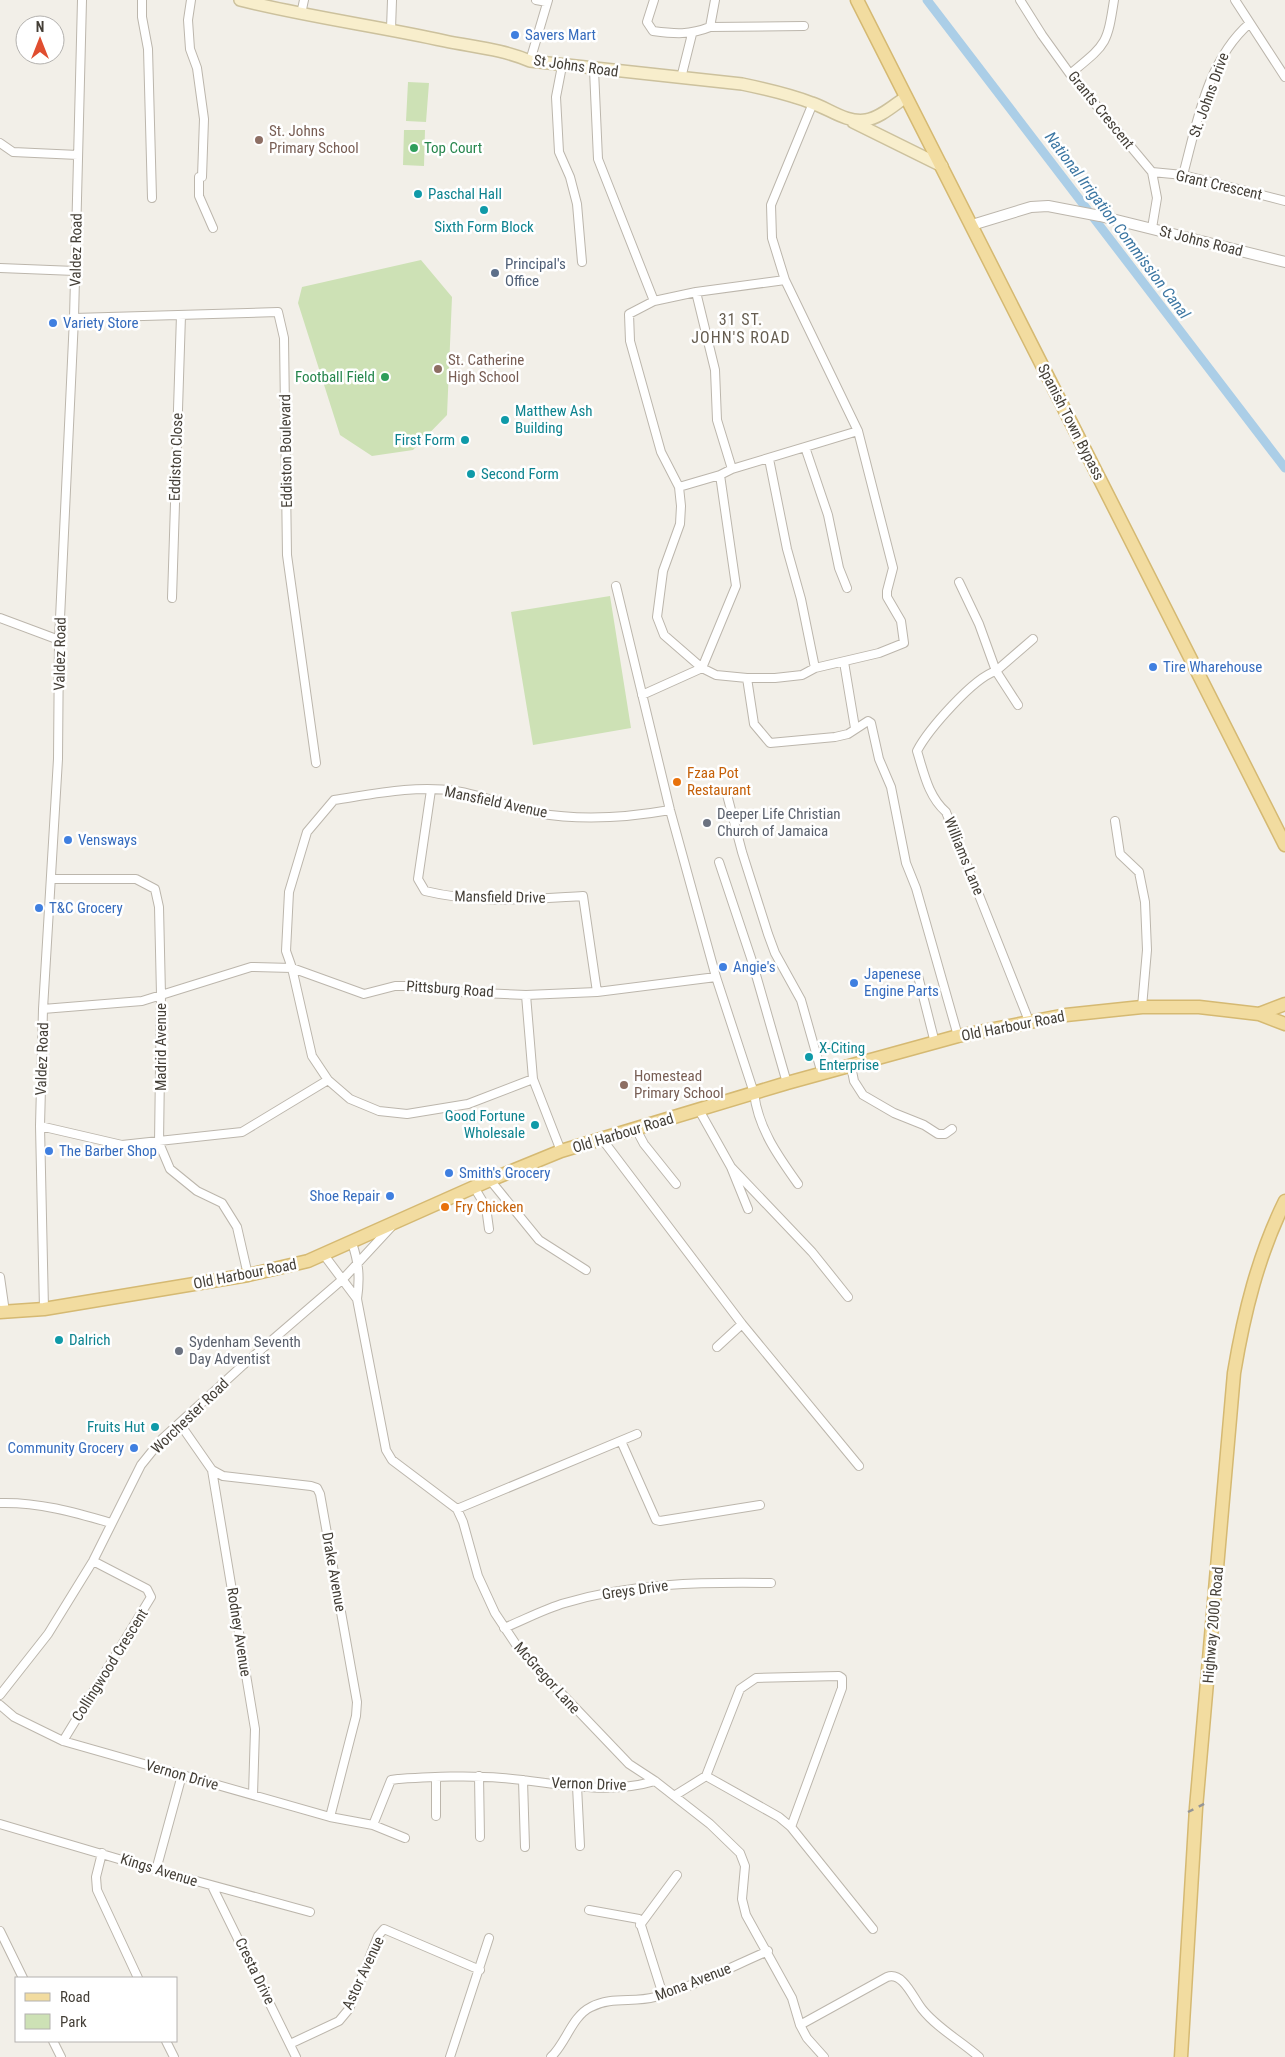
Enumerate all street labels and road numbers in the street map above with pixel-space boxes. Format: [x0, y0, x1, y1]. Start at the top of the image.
street label: St. Johns Drive [1185, 50, 1233, 140]
street label: St Johns Road [532, 51, 620, 81]
street label: Grants Crescent [1064, 68, 1138, 152]
street label: Grant Crescent [1174, 166, 1264, 204]
street label: Valdez Road [66, 213, 86, 287]
street label: St Johns Road [1157, 222, 1245, 260]
street label: Spanish Town Bypass [1034, 361, 1108, 483]
street label: Eddiston Boulevard [276, 394, 296, 508]
street label: Eddiston Close [165, 413, 187, 501]
street label: Valdez Road [50, 617, 70, 691]
street label: Mansfield Avenue [443, 782, 549, 822]
street label: Williams Lane [940, 814, 988, 898]
street label: Mansfield Drive [454, 887, 546, 907]
street label: Pittsburg Road [406, 977, 494, 1001]
street label: Madrid Avenue [152, 1003, 170, 1091]
street label: Old Harbour Road [960, 1007, 1066, 1045]
street label: Valdez Road [32, 1022, 52, 1096]
street label: Old Harbour Road [570, 1109, 676, 1157]
street label: Old Harbour Road [192, 1255, 298, 1293]
street label: Worchester Road [147, 1375, 233, 1457]
street label: Drake Avenue [318, 1531, 350, 1613]
street label: Highway 2000 Road [1199, 1566, 1227, 1684]
street label: Greys Drive [601, 1576, 669, 1604]
street label: Rodney Avenue [223, 1586, 255, 1678]
street label: Collingwood Crescent [68, 1605, 152, 1725]
street label: McGregor Lane [510, 1638, 584, 1718]
street label: Vernon Drive [143, 1756, 221, 1794]
street label: Vernon Drive [551, 1774, 627, 1794]
street label: Kings Avenue [118, 1850, 200, 1890]
street label: Astor Avenue [338, 1934, 388, 2012]
street label: Cresta Drive [231, 1935, 279, 2007]
street label: Mona Avenue [652, 1959, 734, 2005]

